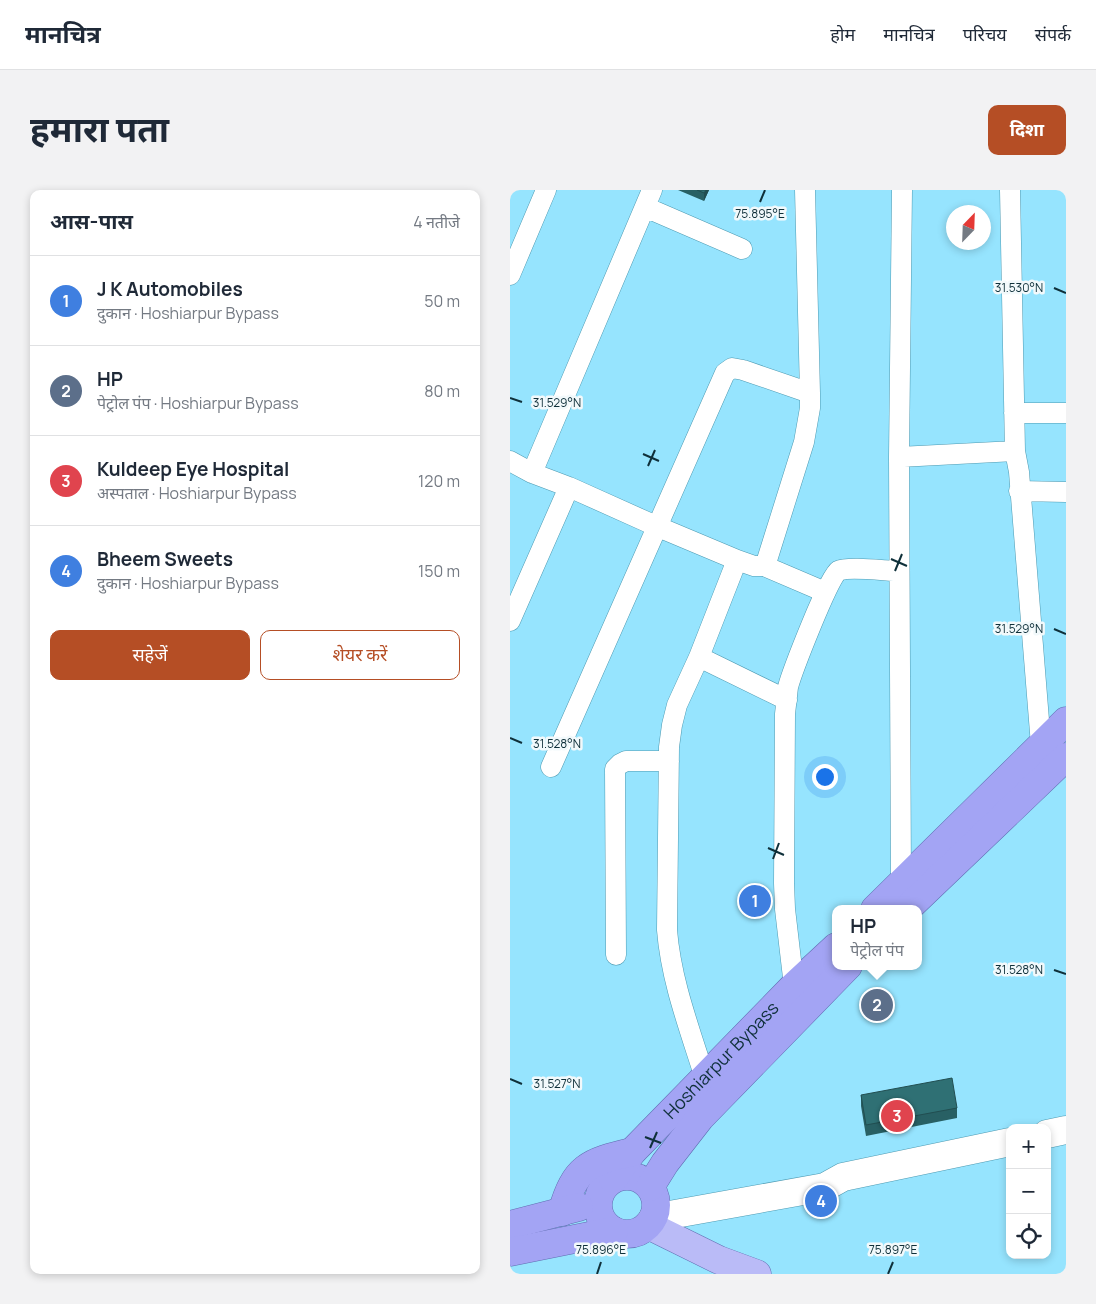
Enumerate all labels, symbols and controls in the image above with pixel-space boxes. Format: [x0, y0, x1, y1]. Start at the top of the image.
text: मानचित्र [25, 17, 101, 50]
text: होम [830, 22, 855, 46]
text: मानचित्र [883, 22, 935, 46]
text: परिचय [963, 22, 1007, 46]
text: संपर्क [1035, 22, 1071, 46]
text: हमारा पता [30, 105, 169, 153]
button: दिशा [988, 105, 1066, 155]
text: 75.895°E [735, 205, 785, 222]
north arrow [946, 205, 991, 250]
text: आस-पास [50, 207, 133, 235]
text: 4 नतीजे [413, 211, 460, 233]
text: J K Automobiles [97, 276, 243, 302]
text: 31.530°N [995, 279, 1043, 296]
text: 1 [62, 290, 70, 312]
text: 50 m [424, 290, 460, 312]
text: दुकान · Hoshiarpur Bypass [97, 302, 279, 324]
text: HP [97, 366, 123, 392]
text: 2 [61, 380, 71, 402]
text: 80 m [424, 380, 460, 402]
text: पेट्रोल पंप · Hoshiarpur Bypass [97, 392, 299, 414]
text: 31.529°N [533, 394, 581, 411]
text: Kuldeep Eye Hospital [97, 456, 289, 482]
text: 3 [61, 470, 71, 492]
text: 120 m [418, 470, 460, 492]
text: अस्पताल · Hoshiarpur Bypass [97, 482, 297, 504]
text: Bheem Sweets [97, 546, 233, 572]
text: 4 [61, 560, 71, 582]
text: 150 m [418, 560, 460, 582]
text: दुकान · Hoshiarpur Bypass [97, 572, 279, 594]
text: 31.529°N [995, 620, 1043, 637]
button: सहेजें [50, 630, 250, 680]
button: शेयर करें [260, 630, 460, 680]
text: 31.528°N [533, 735, 581, 752]
your location [812, 764, 838, 790]
pin: 1 [739, 882, 771, 920]
popup [832, 905, 922, 970]
text: HP [850, 913, 876, 939]
text: पेट्रोल पंप [850, 939, 904, 961]
text: 31.528°N [995, 961, 1043, 978]
pin: 2 [861, 986, 893, 1024]
street label: Hoshiarpur Bypass [658, 996, 784, 1124]
text: 31.527°N [534, 1075, 580, 1092]
pin: 3 [881, 1097, 913, 1135]
map controls [1006, 1124, 1051, 1259]
button: + [1006, 1124, 1051, 1169]
button: − [1006, 1169, 1051, 1214]
pin: 4 [805, 1182, 837, 1220]
button: locate [1006, 1214, 1051, 1259]
text: 75.896°E [576, 1241, 626, 1258]
text: 75.897°E [869, 1241, 917, 1258]

